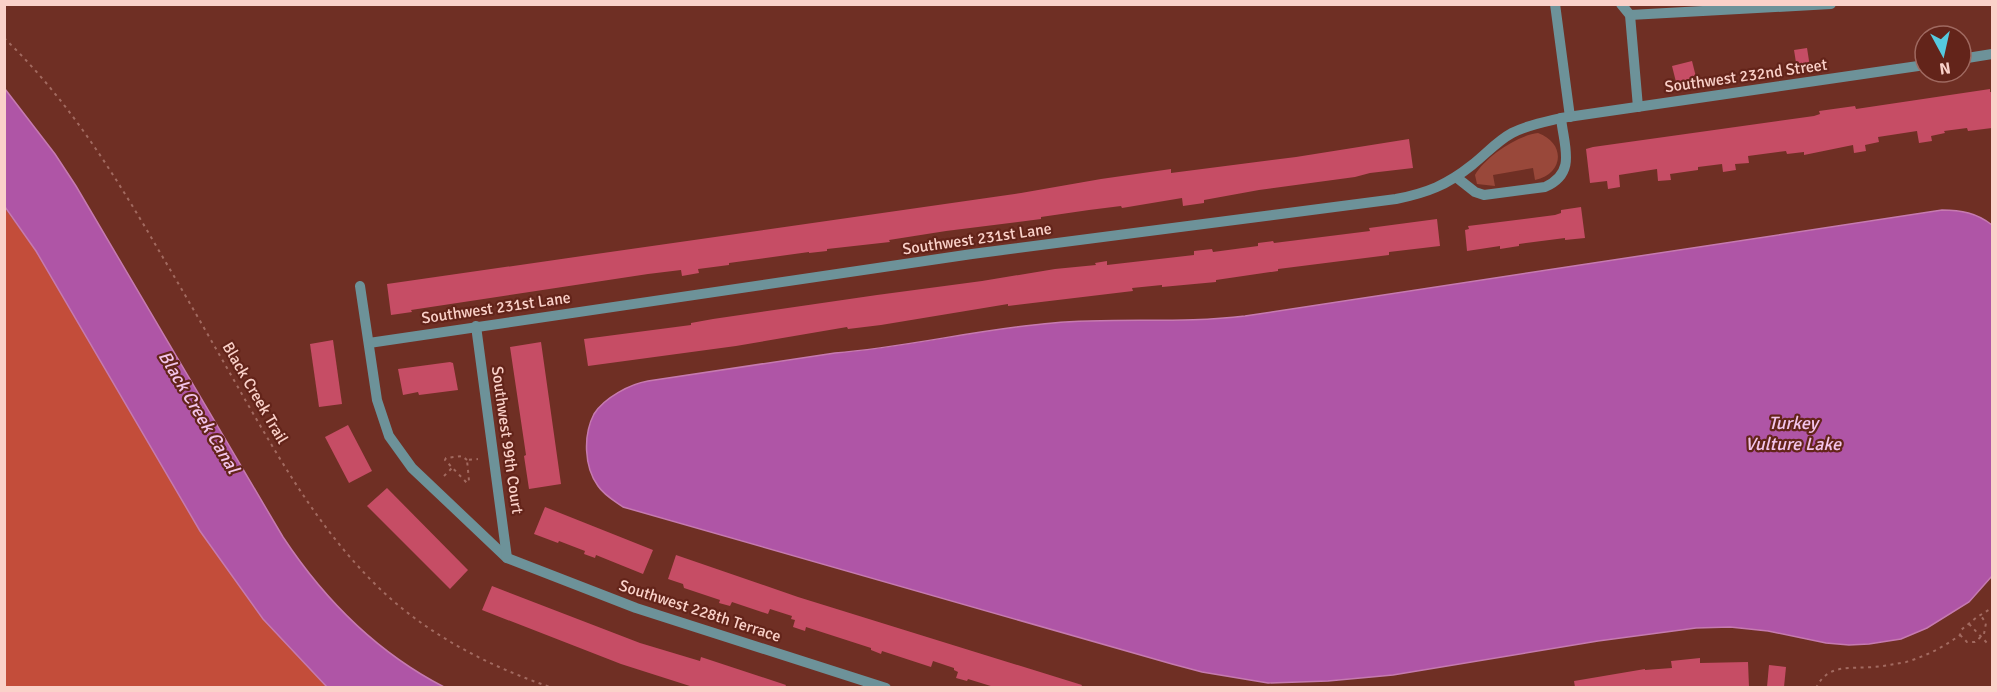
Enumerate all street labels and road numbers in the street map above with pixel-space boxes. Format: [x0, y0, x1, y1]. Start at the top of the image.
street label: Southwest 232nd Street [1663, 55, 1829, 97]
street label: Southwest 231st Lane [901, 219, 1053, 259]
street label: Southwest 231st Lane [420, 288, 572, 328]
street label: Black Creek Trail [218, 338, 292, 448]
street label: Southwest 99th Court [487, 365, 527, 516]
street label: Southwest 228th Terrace [617, 575, 783, 647]

